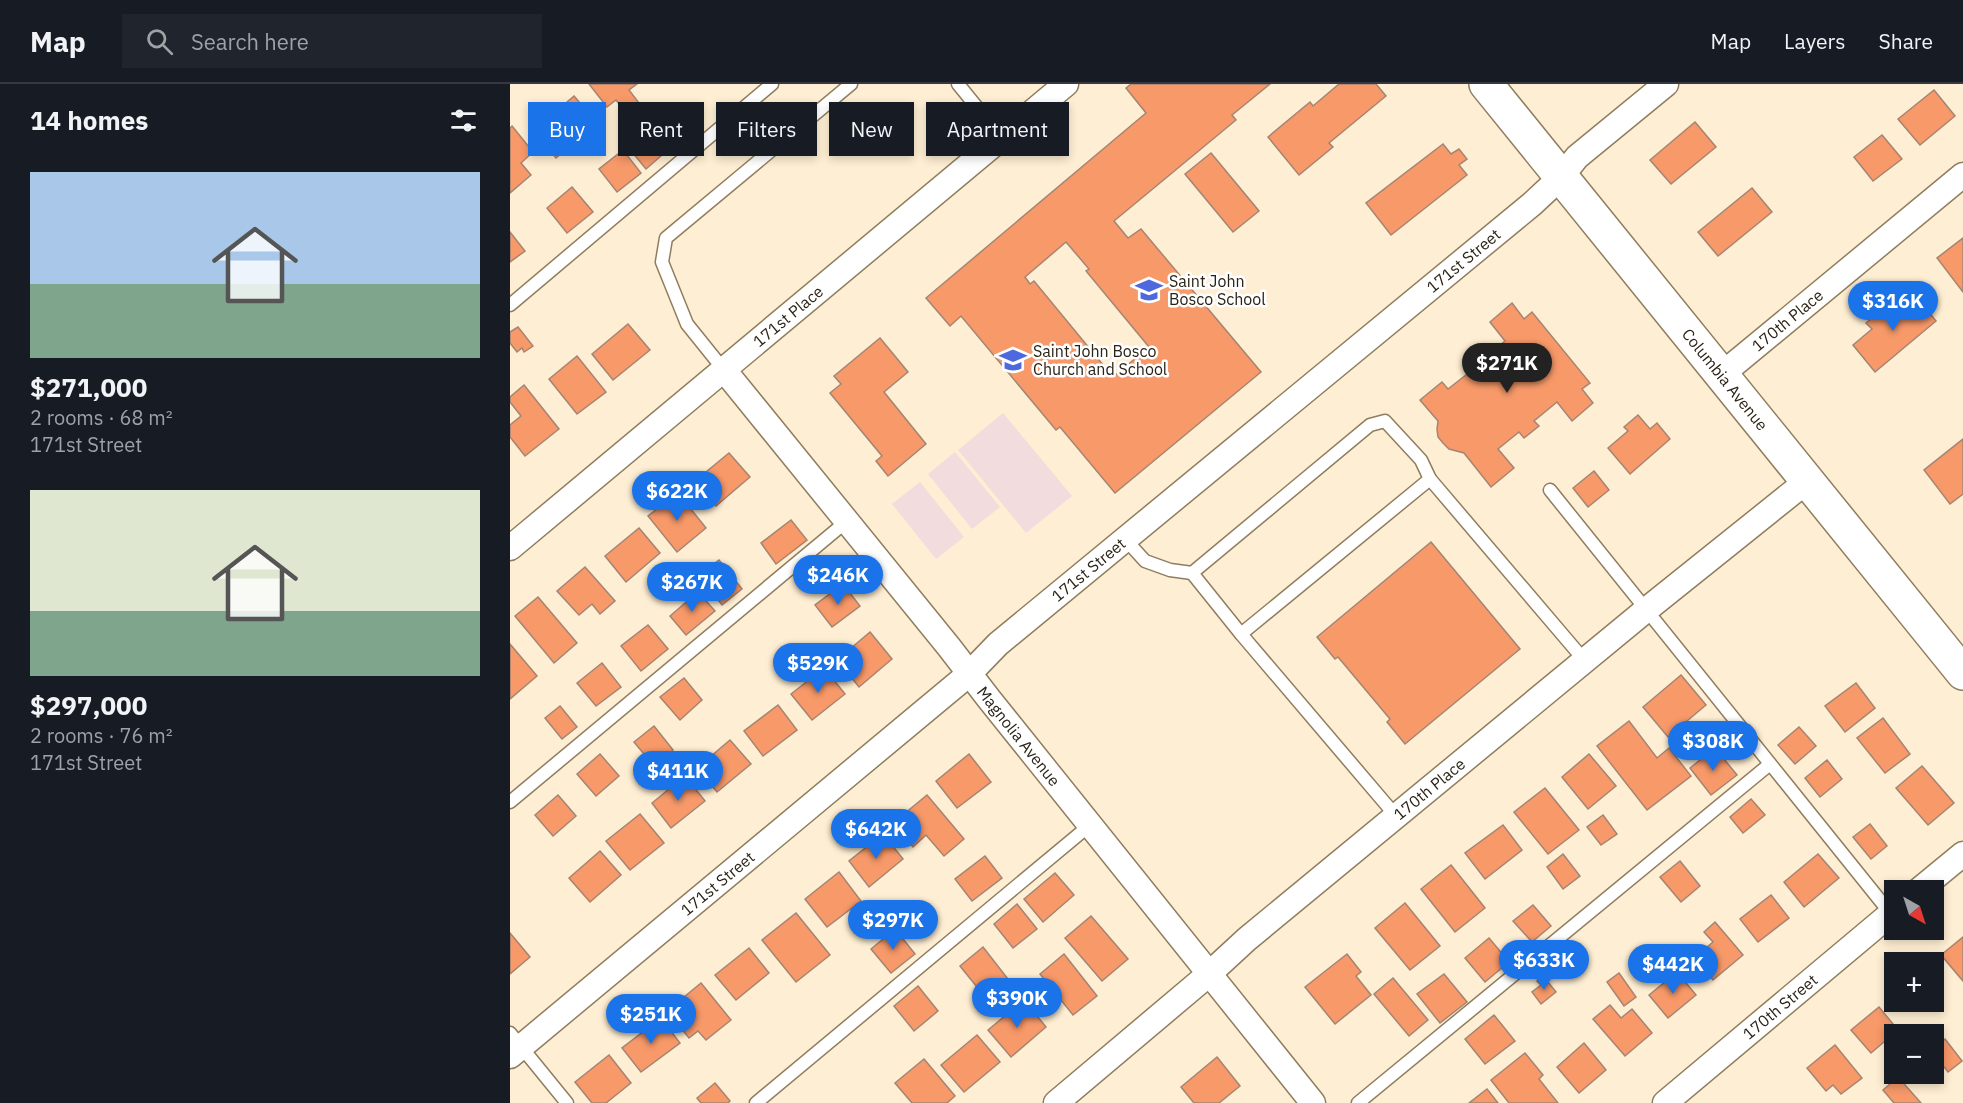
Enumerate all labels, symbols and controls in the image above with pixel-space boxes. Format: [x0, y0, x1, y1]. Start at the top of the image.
search box [122, 14, 542, 68]
text: Map [30, 23, 86, 60]
icon: search [143, 25, 176, 58]
text: Search here [191, 27, 309, 56]
text: Map [1711, 27, 1751, 55]
text: Layers [1784, 27, 1846, 55]
text: Share [1879, 27, 1933, 55]
chip: Buy [528, 102, 606, 156]
chip: Rent [618, 102, 704, 156]
chip: Filters [716, 102, 817, 156]
chip: New [829, 102, 914, 156]
chip: Apartment [926, 102, 1069, 156]
text: 14 homes [30, 103, 148, 137]
icon: filters [447, 104, 480, 137]
icon: home [201, 211, 309, 319]
street label: 171st Street [1422, 224, 1504, 297]
place label: Saint John Bosco School [1169, 271, 1266, 309]
school or university icon: Saint John Bosco School [1134, 275, 1164, 305]
street label: 171st Place [749, 281, 827, 351]
pin: $316K [1851, 281, 1935, 332]
street label: 170th Place [1748, 285, 1827, 356]
text: $316K [1862, 287, 1924, 314]
street label: Columbia Avenue [1678, 324, 1773, 434]
place label: Saint John Bosco Church and School [1033, 341, 1167, 379]
pin: $271K [1465, 343, 1549, 394]
school or university icon: Saint John Bosco Church and School [998, 345, 1028, 375]
text: $271K [1476, 349, 1538, 376]
text: $271,000 [30, 370, 147, 404]
text: 2 rooms · 68 m² [30, 404, 173, 431]
text: 171st Street [30, 431, 142, 458]
pin: $622K [635, 471, 719, 522]
text: $622K [646, 477, 708, 504]
icon: home [201, 529, 309, 637]
street label: 171st Street [1047, 533, 1129, 606]
pin: $246K [796, 555, 880, 606]
text: $246K [807, 561, 869, 588]
pin: $267K [650, 562, 734, 613]
text: $267K [661, 568, 723, 595]
pin: $529K [776, 643, 860, 694]
text: $529K [787, 649, 849, 676]
street label: Magnolia Avenue [973, 682, 1065, 790]
text: $297,000 [30, 688, 147, 722]
pin: $308K [1671, 721, 1755, 772]
text: 2 rooms · 76 m² [30, 722, 173, 749]
text: $308K [1682, 727, 1744, 754]
text: 171st Street [30, 749, 142, 776]
pin: $411K [636, 751, 720, 802]
street label: 170th Place [1389, 753, 1469, 824]
text: $411K [647, 757, 709, 784]
pin: $642K [834, 809, 918, 860]
text: $642K [845, 815, 907, 842]
street label: 171st Street [677, 847, 758, 920]
north arrow [1884, 880, 1944, 940]
map controls [1884, 880, 1944, 1084]
pin: $297K [851, 900, 935, 951]
text: $297K [862, 906, 924, 933]
pin: $633K [1502, 940, 1586, 991]
pin: $442K [1631, 944, 1715, 995]
text: $633K [1513, 946, 1575, 973]
text: $442K [1642, 950, 1704, 977]
button: + [1884, 952, 1944, 1012]
street label: 170th Street [1739, 970, 1821, 1044]
pin: $390K [975, 978, 1059, 1029]
text: $390K [986, 984, 1048, 1011]
pin: $251K [609, 994, 693, 1045]
text: $251K [620, 1000, 682, 1027]
button: − [1884, 1024, 1944, 1084]

